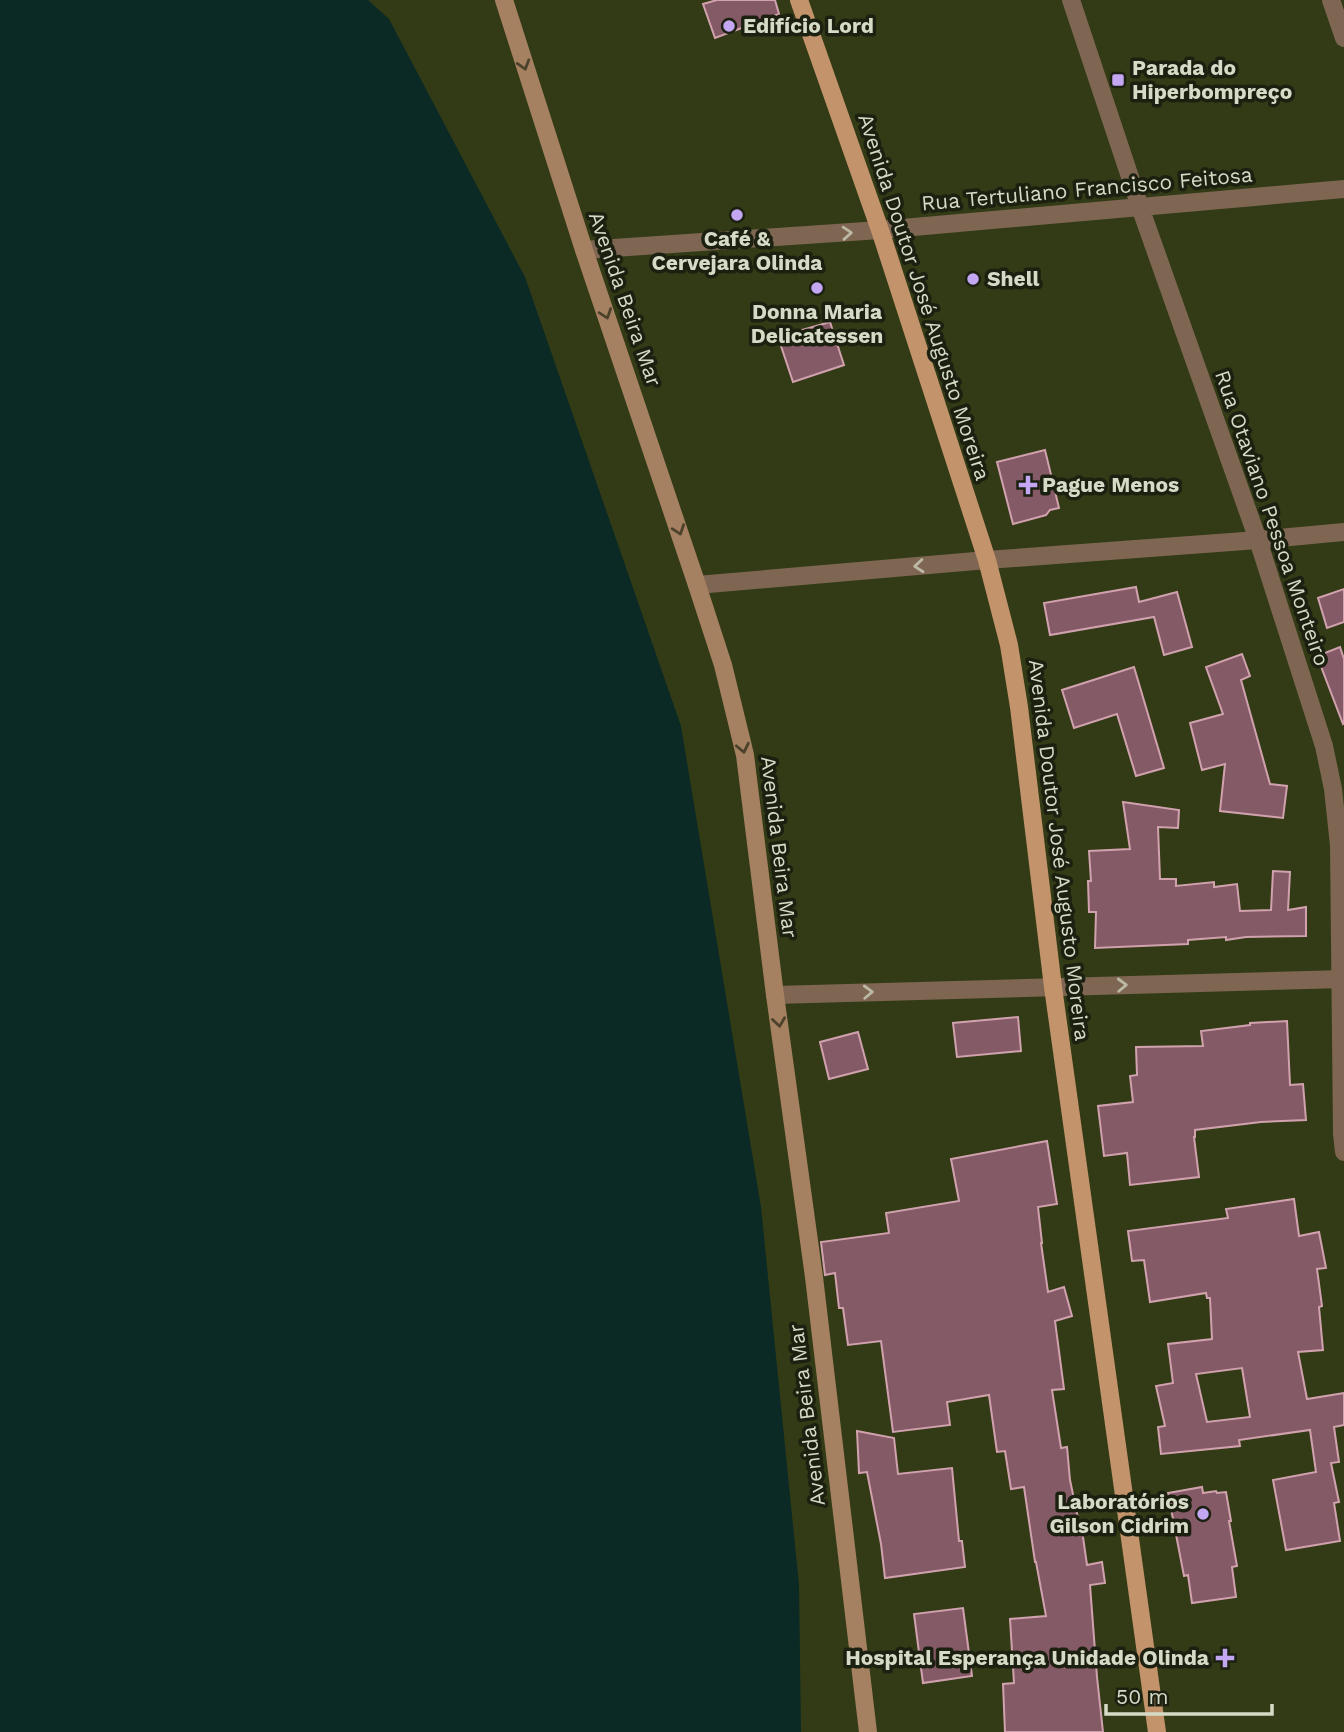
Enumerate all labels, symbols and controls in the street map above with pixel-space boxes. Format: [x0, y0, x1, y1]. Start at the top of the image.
place label: Edifício Lord [743, 13, 874, 38]
marker: Edifício Lord [721, 18, 737, 34]
place label: Parada do Hiperbompreço [1132, 55, 1292, 104]
one-way arrow [516, 58, 530, 71]
marker: Parada do Hiperbompreço [1110, 72, 1126, 88]
street label: Avenida Doutor José Augusto Moreira [853, 110, 996, 483]
street label: Rua Tertuliano Francisco Feitosa [920, 162, 1254, 215]
marker: Café & Cervejara Olinda [729, 207, 745, 223]
street label: Avenida Beira Mar [584, 208, 667, 390]
one-way arrow [842, 225, 853, 240]
place label: Café & Cervejara Olinda [651, 226, 823, 275]
place label: Shell [987, 266, 1040, 291]
marker: Shell [965, 271, 981, 287]
marker: Donna Maria Delicatessen [809, 280, 825, 296]
place label: Donna Maria Delicatessen [751, 299, 883, 348]
one-way arrow [598, 308, 612, 320]
street label: Rua Otaviano Pessoa Monteiro [1210, 367, 1335, 669]
place label: Pague Menos [1042, 472, 1179, 497]
marker: Pague Menos [1020, 477, 1036, 493]
one-way arrow [671, 523, 685, 535]
one-way arrow [913, 558, 924, 573]
street label: Avenida Doutor José Augusto Moreira [1024, 658, 1095, 1042]
one-way arrow [735, 742, 750, 754]
street label: Avenida Beira Mar [756, 755, 803, 940]
one-way arrow [1117, 977, 1127, 993]
one-way arrow [862, 985, 873, 1000]
one-way arrow [771, 1016, 786, 1028]
street label: Avenida Beira Mar [783, 1322, 830, 1507]
place label: Laboratórios Gilson Cidrim [1050, 1489, 1189, 1538]
marker: Laboratórios Gilson Cidrim [1195, 1506, 1211, 1522]
place label: Hospital Esperança Unidade Olinda [845, 1645, 1210, 1670]
marker: Hospital Esperança Unidade Olinda [1215, 1648, 1235, 1668]
scale bar [1106, 1672, 1272, 1716]
text: 50 m [1116, 1684, 1168, 1709]

